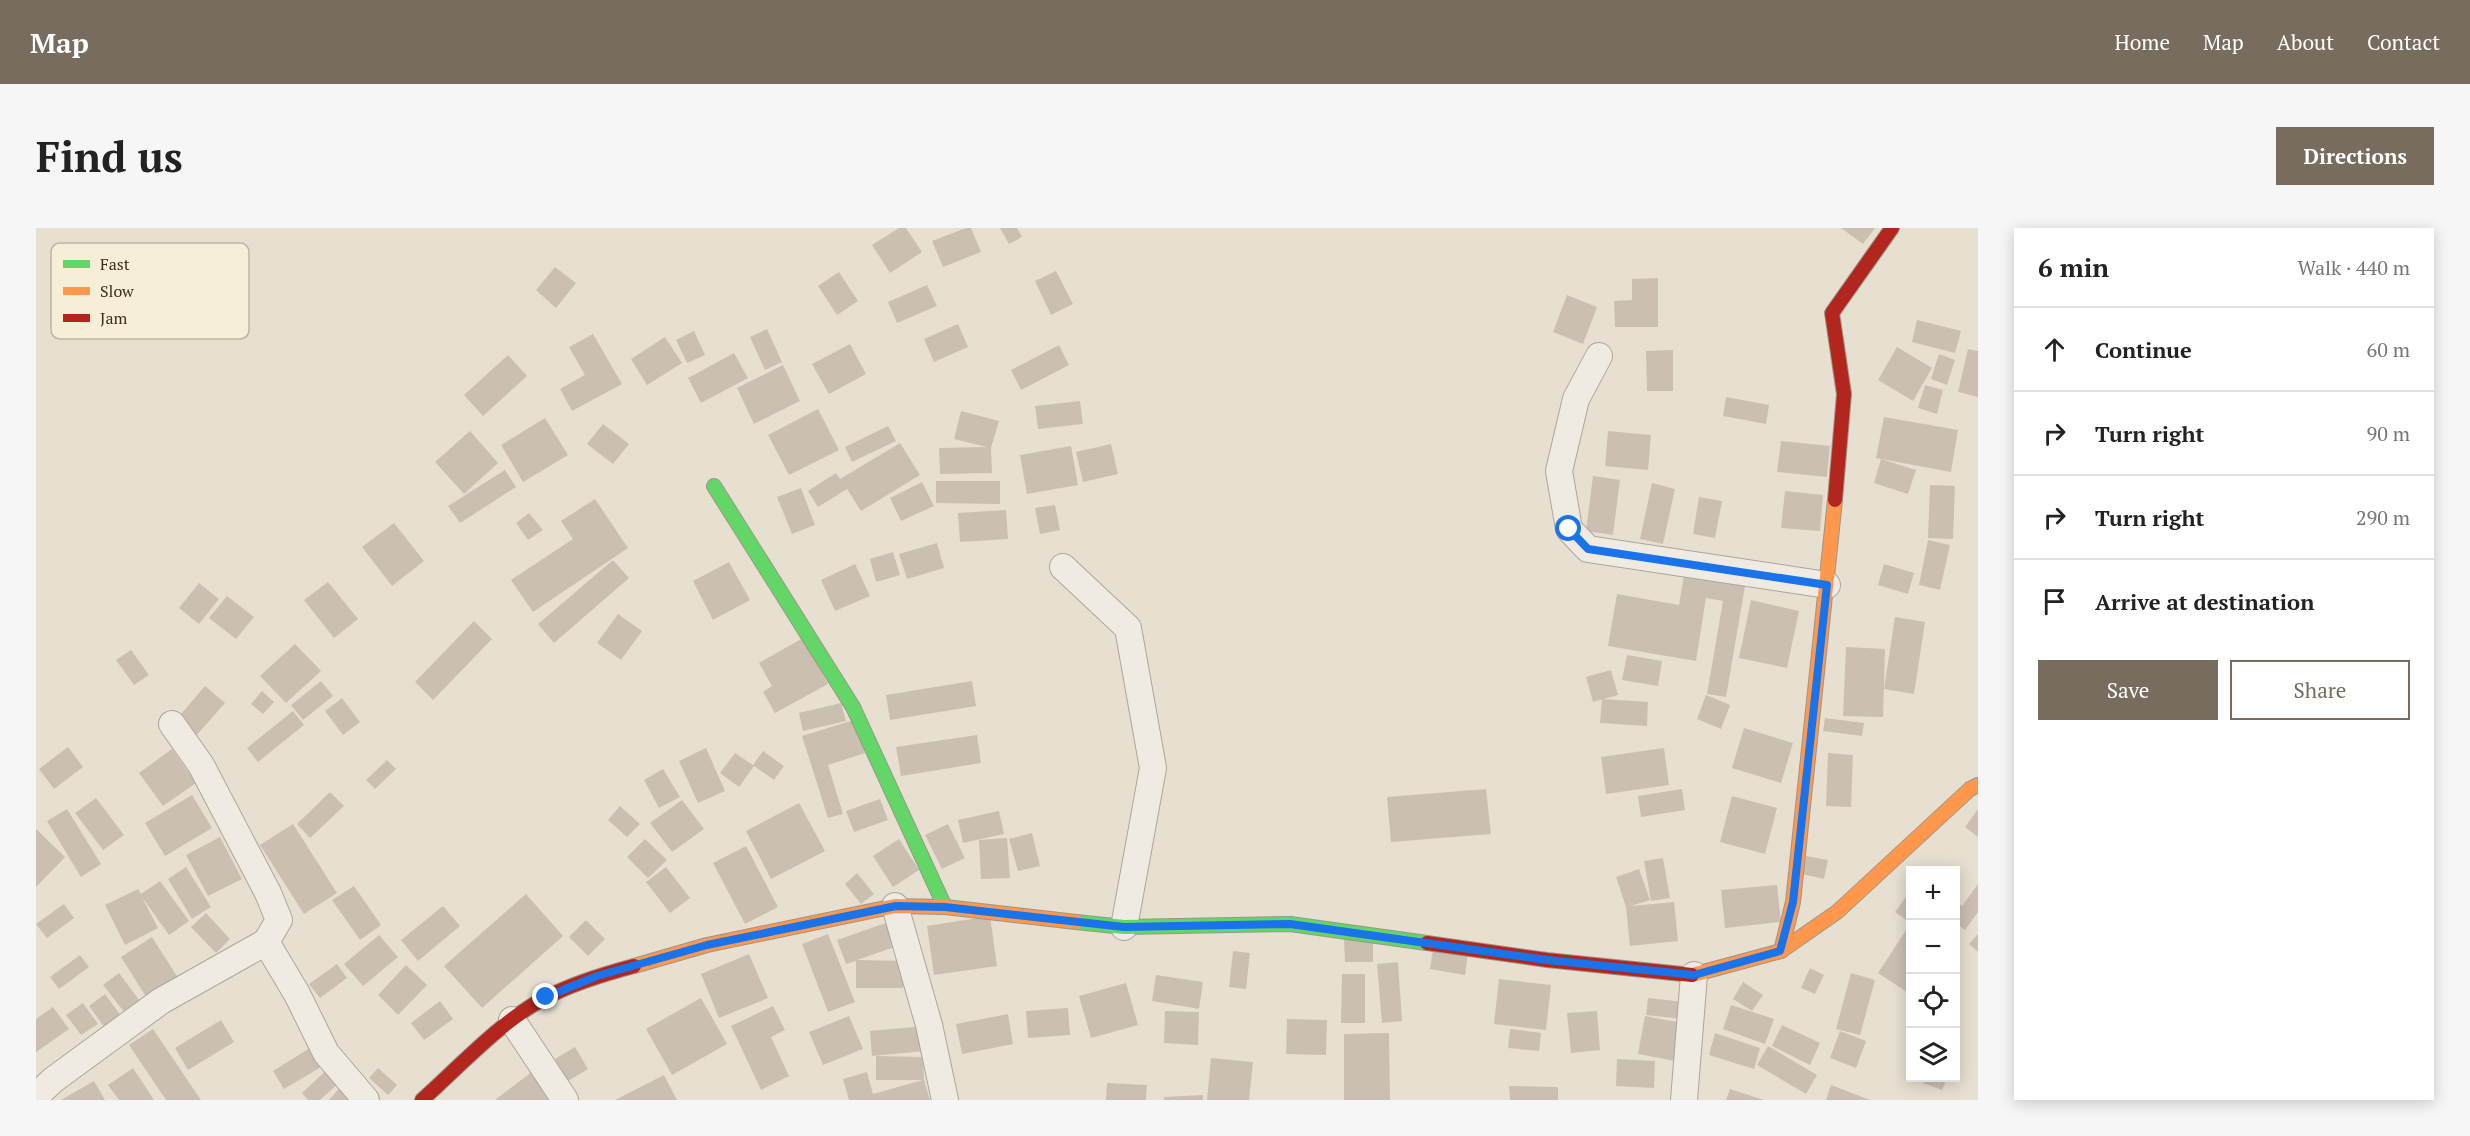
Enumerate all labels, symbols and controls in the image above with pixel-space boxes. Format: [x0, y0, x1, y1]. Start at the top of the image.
text: Map [30, 24, 89, 61]
text: Home [2114, 28, 2170, 56]
text: Map [2203, 28, 2244, 56]
text: About [2277, 28, 2334, 56]
text: Contact [2367, 28, 2440, 56]
button: Directions [2276, 127, 2434, 185]
text: Find us [36, 128, 183, 184]
legend [51, 243, 249, 339]
text: 6 min [2038, 250, 2109, 284]
text: Fast [100, 253, 130, 275]
text: Walk · 440 m [2298, 254, 2410, 281]
text: Slow [100, 280, 134, 302]
text: Jam [100, 307, 128, 329]
icon: ahead [2038, 333, 2071, 366]
text: Continue [2095, 335, 2192, 364]
text: 60 m [2367, 336, 2410, 363]
icon: right [2038, 417, 2071, 450]
text: Turn right [2095, 419, 2204, 448]
text: 90 m [2367, 420, 2410, 447]
icon: right [2038, 501, 2071, 534]
text: Turn right [2095, 503, 2204, 532]
text: 290 m [2356, 504, 2410, 531]
route start [1555, 515, 1581, 541]
icon: arrive [2038, 585, 2071, 618]
text: Arrive at destination [2095, 587, 2314, 616]
button: Save [2038, 660, 2218, 720]
button: Share [2230, 660, 2410, 720]
map controls [1906, 866, 1960, 1082]
button: + [1906, 866, 1960, 920]
button: − [1906, 920, 1960, 974]
button: locate [1906, 974, 1960, 1028]
route end [532, 983, 558, 1009]
button: layers [1906, 1028, 1960, 1082]

